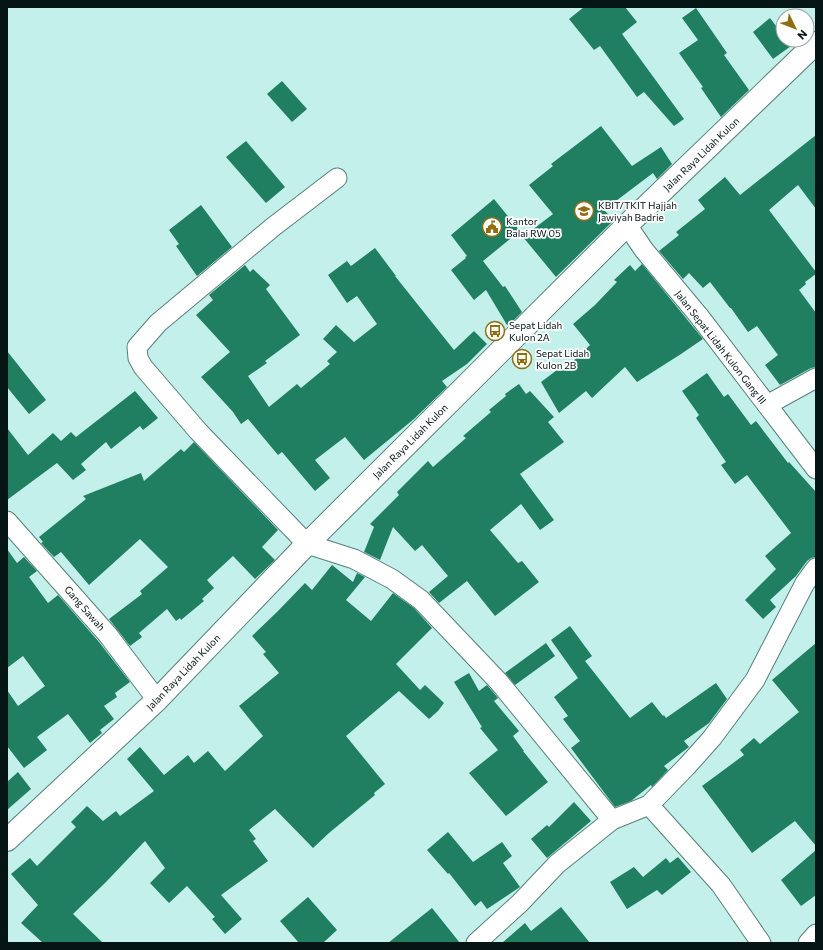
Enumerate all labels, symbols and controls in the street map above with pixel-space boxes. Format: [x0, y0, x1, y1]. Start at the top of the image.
north arrow [775, 8, 815, 48]
text: N [795, 28, 810, 43]
street label: Jalan Raya Lidah Kulon [661, 115, 741, 193]
place label: KBIT/TKIT Hajjah Jawiyah Badrie [598, 199, 677, 223]
school or university icon: KBIT/TKIT Hajjah Jawiyah Badrie [573, 200, 595, 222]
place label: Kantor Balai RW 05 [506, 215, 561, 239]
public building icon: Kantor Balai RW 05 [481, 216, 503, 238]
street label: Jalan Sepat Lidah Kulon Gang III [673, 288, 769, 406]
place label: Sepat Lidah Kulon 2A [509, 319, 562, 343]
bus stop icon: Sepat Lidah Kulon 2A [484, 320, 506, 342]
place label: Sepat Lidah Kulon 2B [536, 347, 589, 371]
bus stop icon: Sepat Lidah Kulon 2B [511, 348, 533, 370]
street label: Jalan Raya Lidah Kulon [370, 401, 450, 481]
street label: Gang Sawah [62, 583, 108, 633]
street label: Jalan Raya Lidah Kulon [144, 632, 222, 712]

